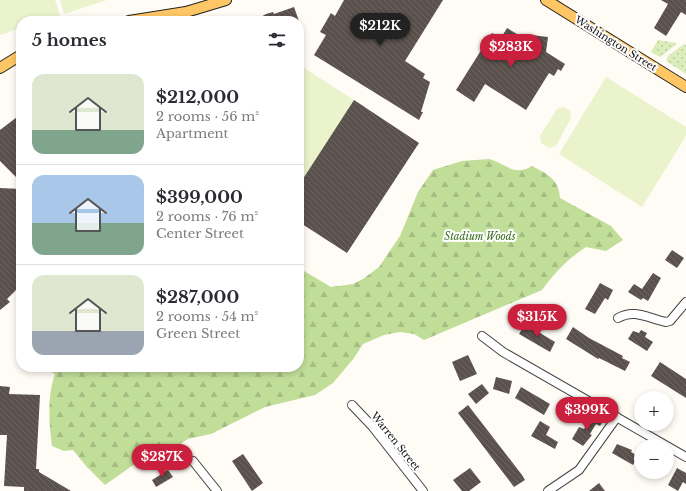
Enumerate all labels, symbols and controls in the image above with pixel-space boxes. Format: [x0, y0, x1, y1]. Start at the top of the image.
street label: Washington Street [571, 12, 659, 74]
pin: $212K [352, 13, 408, 47]
text: $212K [359, 17, 401, 34]
icon: filters [266, 29, 288, 51]
text: 5 homes [32, 30, 107, 51]
pin: $283K [483, 34, 539, 68]
text: $283K [489, 38, 533, 55]
text: $212,000 [156, 87, 239, 108]
icon: home [64, 90, 112, 138]
text: 2 rooms · 56 m² [156, 108, 259, 125]
text: Apartment [156, 125, 228, 142]
text: $399,000 [156, 187, 243, 208]
icon: home [64, 191, 112, 239]
text: 2 rooms · 76 m² [156, 208, 258, 225]
text: Center Street [156, 225, 244, 242]
park label: Stadium Woods [444, 230, 516, 243]
text: $287,000 [156, 287, 239, 308]
icon: home [64, 291, 112, 339]
pin: $315K [509, 304, 565, 338]
text: 2 rooms · 54 m² [156, 308, 258, 325]
text: $315K [517, 308, 557, 325]
text: Green Street [156, 325, 240, 342]
map controls [634, 391, 674, 479]
button: + [634, 391, 674, 431]
pin: $399K [559, 397, 615, 431]
text: $399K [565, 401, 609, 418]
street label: Warren Street [367, 409, 423, 473]
button: − [634, 439, 674, 479]
pin: $287K [134, 444, 190, 478]
text: $287K [141, 448, 183, 465]

